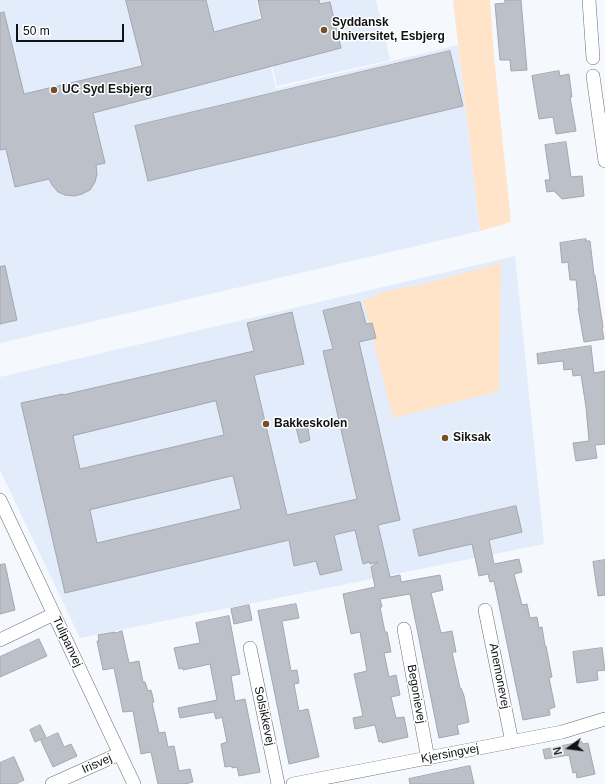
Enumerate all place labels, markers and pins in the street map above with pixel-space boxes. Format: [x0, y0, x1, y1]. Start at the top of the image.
place label: Syddansk Universitet, Esbjerg [332, 16, 445, 44]
marker: Syddansk Universitet, Esbjerg [319, 25, 329, 35]
place label: UC Syd Esbjerg [62, 83, 152, 97]
marker: UC Syd Esbjerg [49, 85, 59, 95]
place label: Bakkeskolen [274, 417, 347, 431]
marker: Bakkeskolen [261, 419, 271, 429]
place label: Siksak [453, 431, 491, 445]
marker: Siksak [440, 433, 450, 443]

